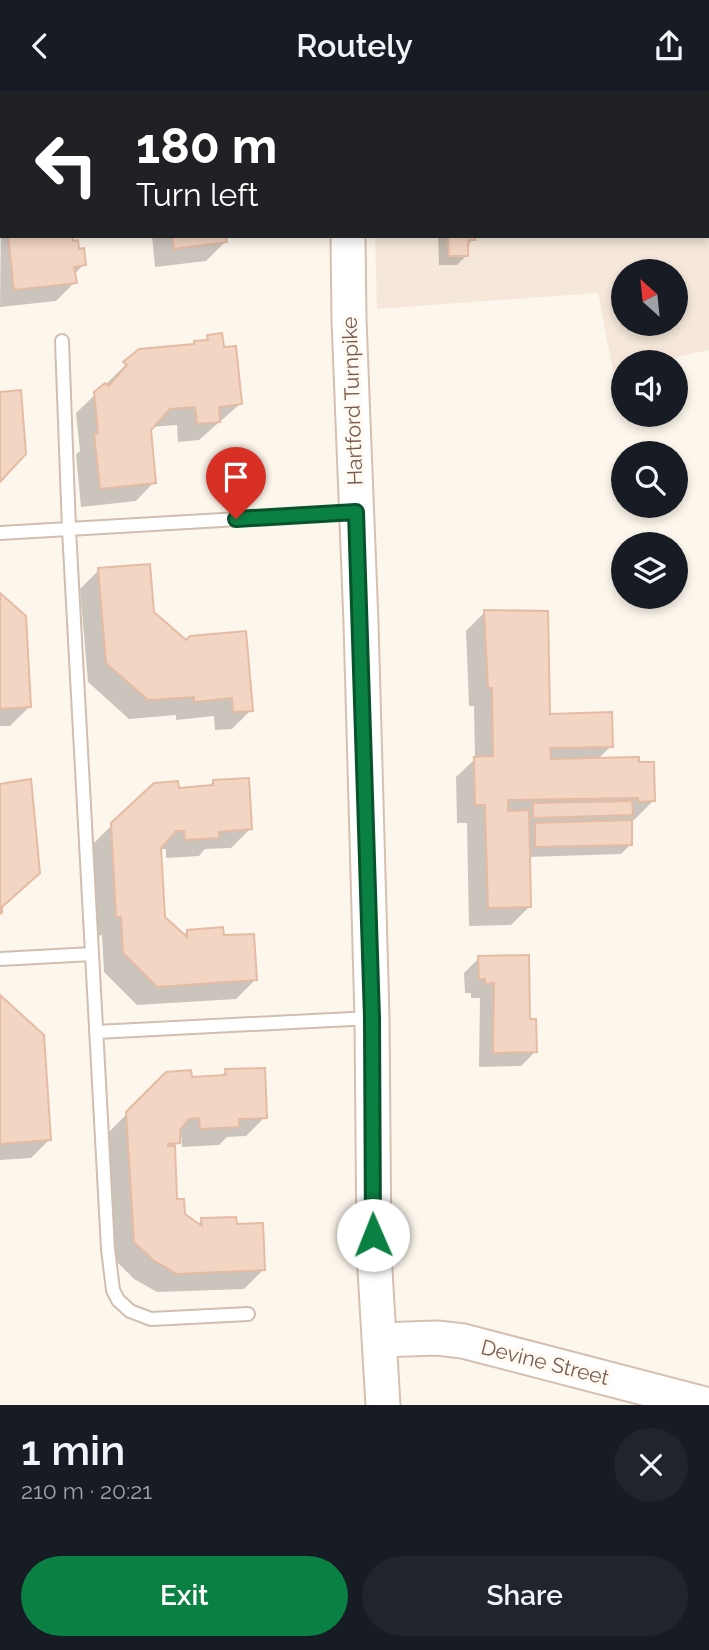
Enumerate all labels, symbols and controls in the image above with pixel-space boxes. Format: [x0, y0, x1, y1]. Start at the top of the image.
icon: back [21, 27, 59, 65]
text: Routely [296, 27, 413, 64]
icon: share [650, 27, 688, 65]
text: 180 m [136, 117, 277, 174]
icon: left [21, 119, 112, 210]
text: Turn left [136, 176, 258, 213]
north arrow [611, 259, 688, 336]
map controls [611, 259, 688, 609]
street label: Hartford Turnpike [337, 316, 367, 486]
button: sound [611, 350, 688, 427]
button: search [611, 441, 688, 518]
pin [206, 447, 266, 519]
icon: arrive [217, 458, 255, 496]
button: layers [611, 532, 688, 609]
position arrow [336, 1198, 410, 1272]
street label: Devine Street [478, 1334, 612, 1390]
text: 1 min [21, 1426, 125, 1475]
button: close [614, 1428, 688, 1502]
text: 210 m · 20:21 [21, 1477, 152, 1504]
button: Exit [21, 1556, 348, 1636]
button: Share [362, 1556, 688, 1636]

